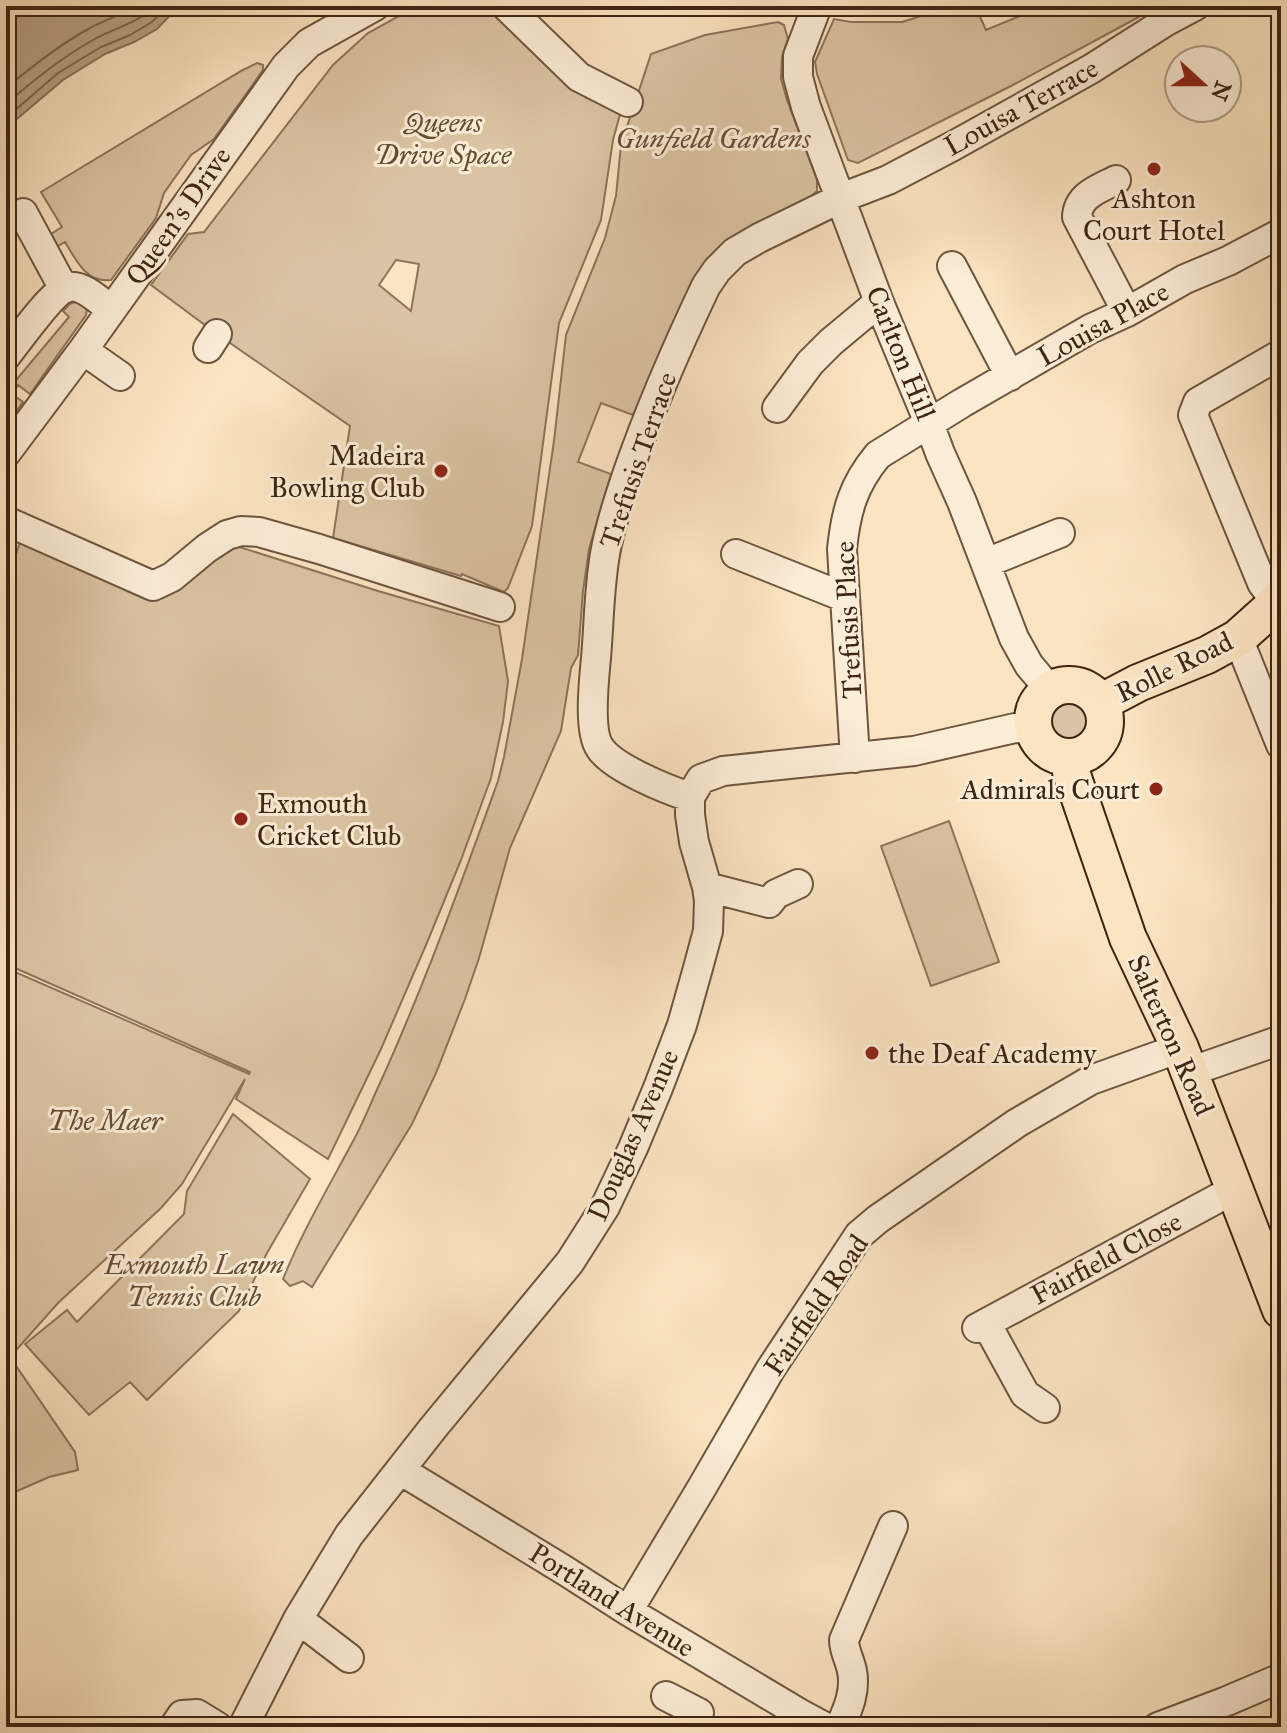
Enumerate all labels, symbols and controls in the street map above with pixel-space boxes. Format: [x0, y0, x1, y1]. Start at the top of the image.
north arrow [1163, 44, 1243, 124]
street label: Louisa Terrace [938, 50, 1104, 164]
text: N [1205, 77, 1237, 105]
park label: Queens Drive Space [375, 105, 512, 172]
park label: Gunfield Gardens [615, 121, 811, 156]
street label: Queen's Drive [118, 140, 238, 292]
marker: Ashton Court Hotel [1145, 160, 1163, 178]
place label: Ashton Court Hotel [1083, 181, 1225, 248]
street label: Louisa Place [1031, 274, 1175, 374]
street label: Carlton Hill [858, 281, 944, 425]
street label: Trefusis Terrace [592, 367, 684, 553]
place label: Madeira Bowling Club [270, 438, 425, 505]
marker: Madeira Bowling Club [432, 462, 450, 480]
street label: Trefusis Place [826, 540, 870, 700]
street label: Rolle Road [1110, 624, 1238, 710]
place label: Admirals Court [960, 772, 1140, 807]
marker: Admirals Court [1147, 780, 1165, 798]
place label: Exmouth Cricket Club [257, 786, 401, 853]
marker: Exmouth Cricket Club [232, 810, 250, 828]
street label: Salterton Road [1120, 949, 1222, 1121]
place label: the Deaf Academy [888, 1036, 1097, 1071]
street label: Douglas Avenue [580, 1044, 686, 1226]
marker: the Deaf Academy [863, 1044, 881, 1062]
park label: The Maer [47, 1103, 164, 1138]
street label: Fairfield Close [1025, 1204, 1187, 1312]
street label: Fairfield Road [756, 1228, 876, 1382]
park label: Exmouth Lawn Tennis Club [103, 1247, 285, 1314]
street label: Portland Avenue [523, 1535, 701, 1665]

